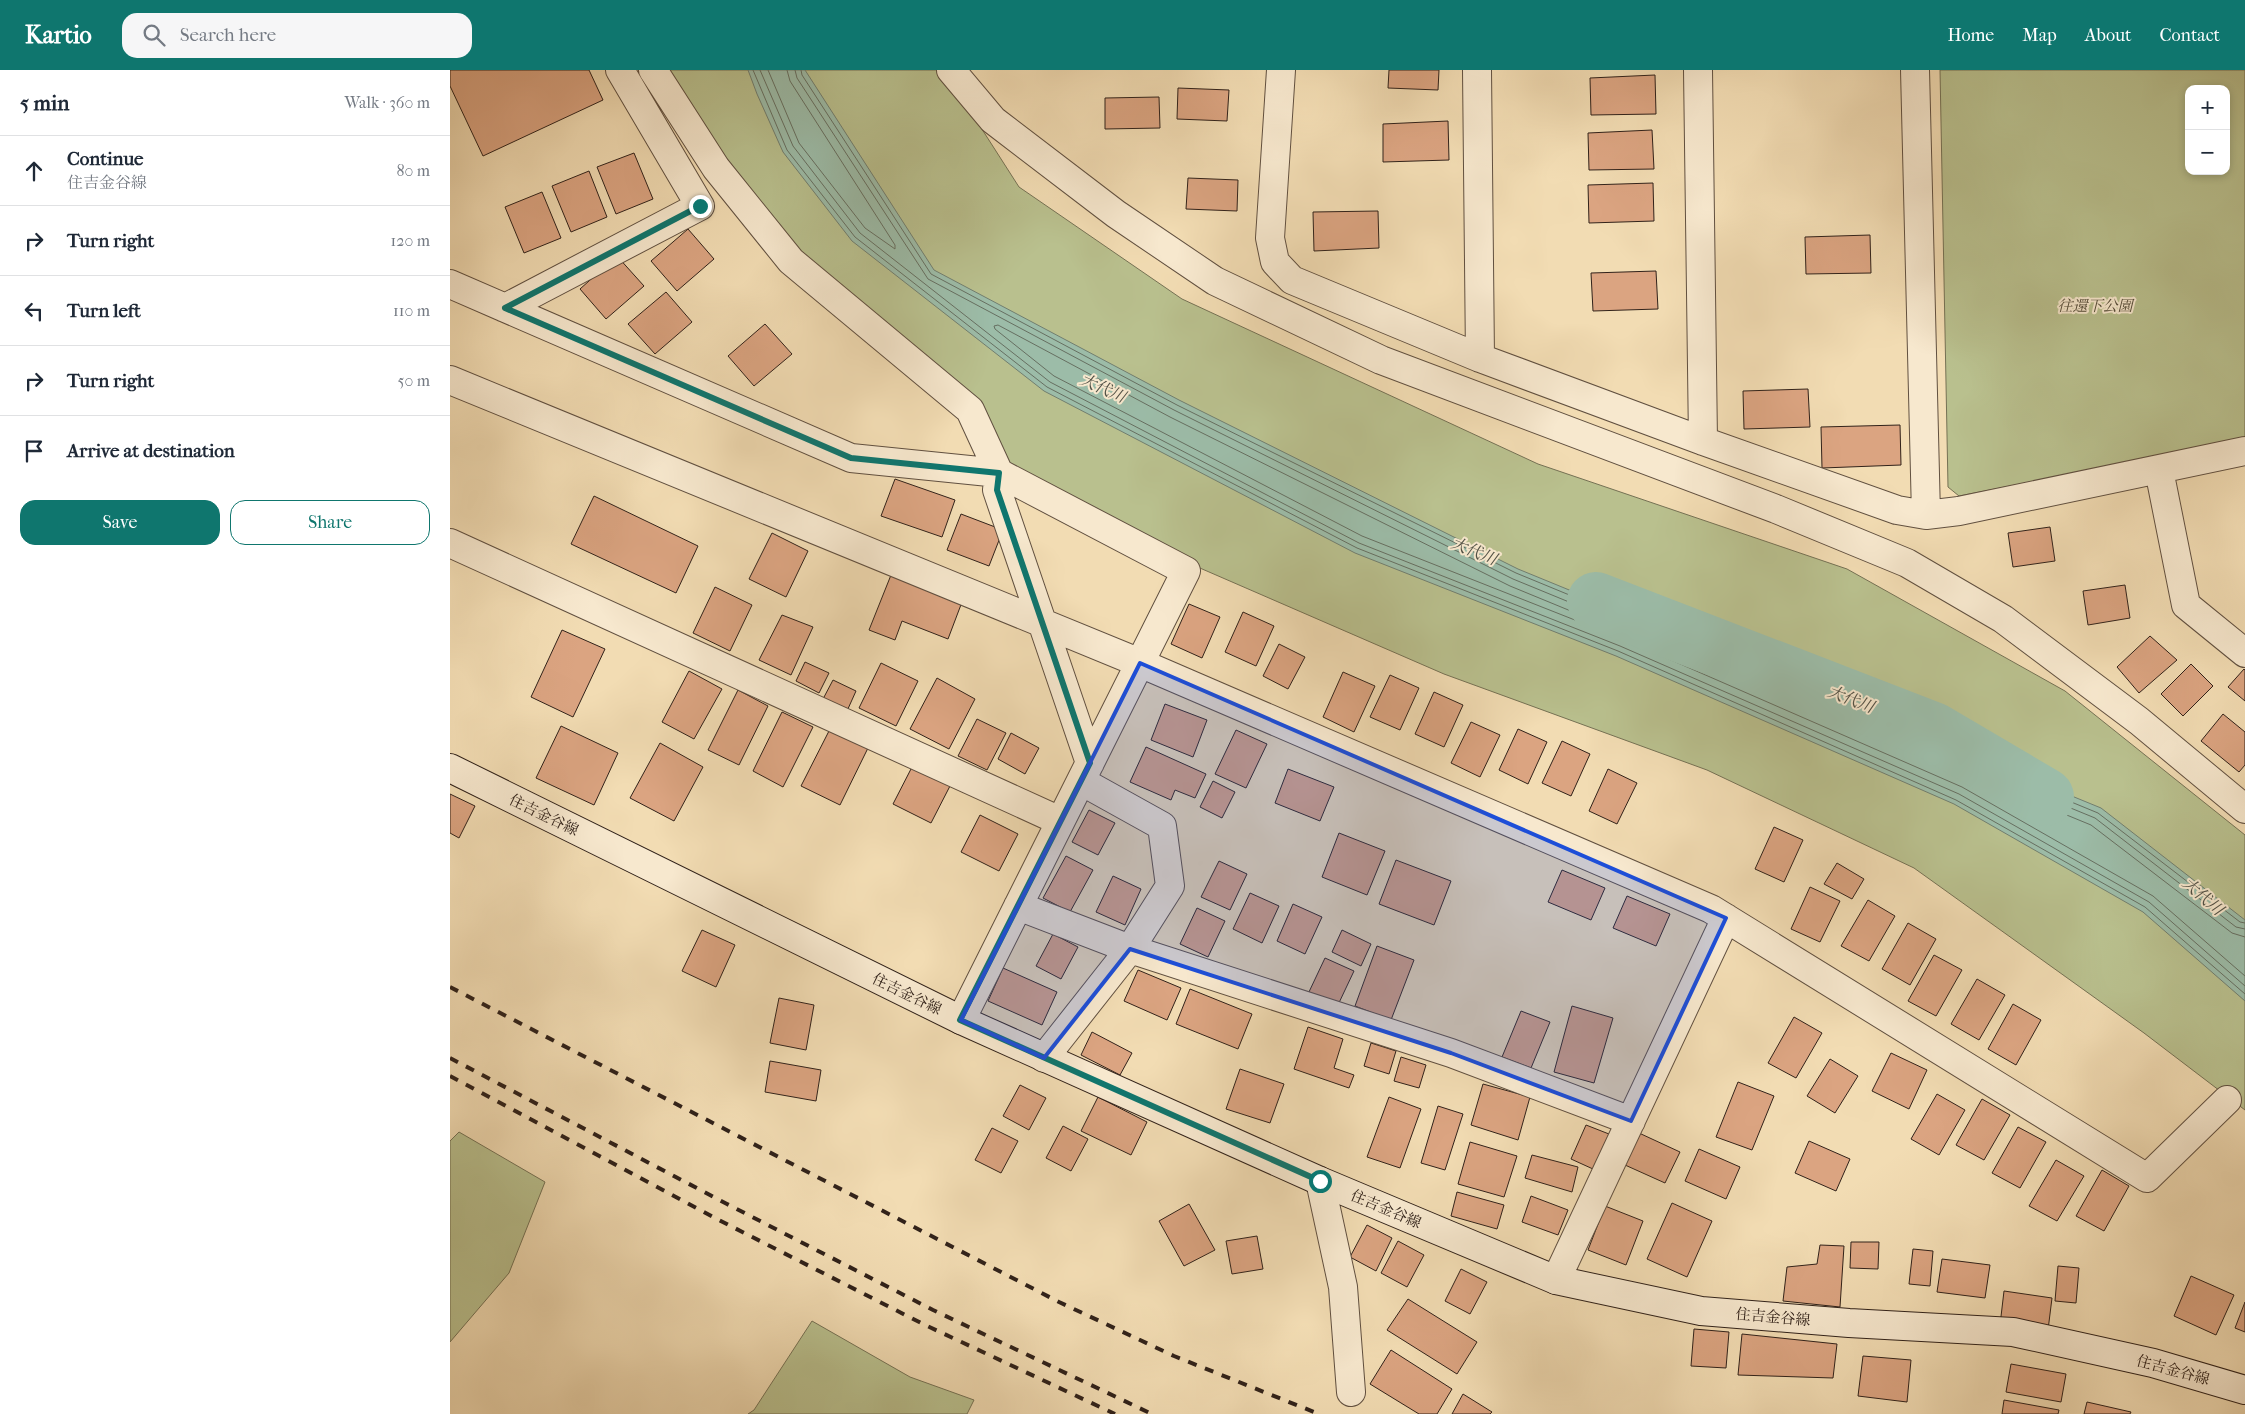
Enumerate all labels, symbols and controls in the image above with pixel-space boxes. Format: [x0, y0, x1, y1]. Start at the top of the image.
search box [122, 13, 472, 58]
text: Kartio [25, 21, 92, 49]
icon: search [140, 21, 168, 49]
text: Search here [180, 24, 276, 46]
text: Home [1947, 25, 1994, 46]
text: Map [2022, 25, 2057, 46]
text: About [2085, 25, 2131, 46]
text: Contact [2159, 25, 2220, 46]
map controls [2185, 85, 2230, 175]
button: + [2185, 85, 2230, 130]
text: 5 min [20, 91, 69, 115]
text: Walk · 360 m [344, 93, 430, 112]
button: − [2185, 130, 2230, 175]
text: Continue [67, 148, 143, 170]
icon: ahead [20, 157, 48, 185]
text: 80 m [396, 161, 430, 180]
text: 住吉金谷線 [67, 173, 147, 192]
route end [689, 195, 712, 218]
icon: right [20, 227, 48, 255]
text: Turn right [67, 230, 154, 252]
text: 120 m [391, 231, 430, 250]
icon: left [20, 297, 48, 325]
park label: 往還下公園 [2057, 297, 2135, 315]
text: Turn left [67, 300, 141, 322]
text: 110 m [393, 301, 430, 320]
icon: right [20, 367, 48, 395]
text: Turn right [67, 370, 154, 392]
water label: 大代川 [1077, 370, 1131, 407]
text: 50 m [398, 371, 430, 390]
icon: arrive [20, 437, 48, 465]
text: Arrive at destination [67, 440, 235, 462]
button: Save [20, 500, 220, 545]
button: Share [230, 500, 430, 545]
water label: 大代川 [1448, 533, 1502, 570]
water label: 大代川 [1825, 682, 1879, 717]
street label: 住吉金谷線 [506, 790, 582, 840]
water label: 大代川 [2179, 873, 2229, 920]
street label: 住吉金谷線 [869, 969, 945, 1019]
route start [1309, 1170, 1332, 1193]
street label: 住吉金谷線 [1348, 1186, 1424, 1232]
street label: 住吉金谷線 [1735, 1305, 1811, 1329]
street label: 住吉金谷線 [2134, 1352, 2212, 1388]

